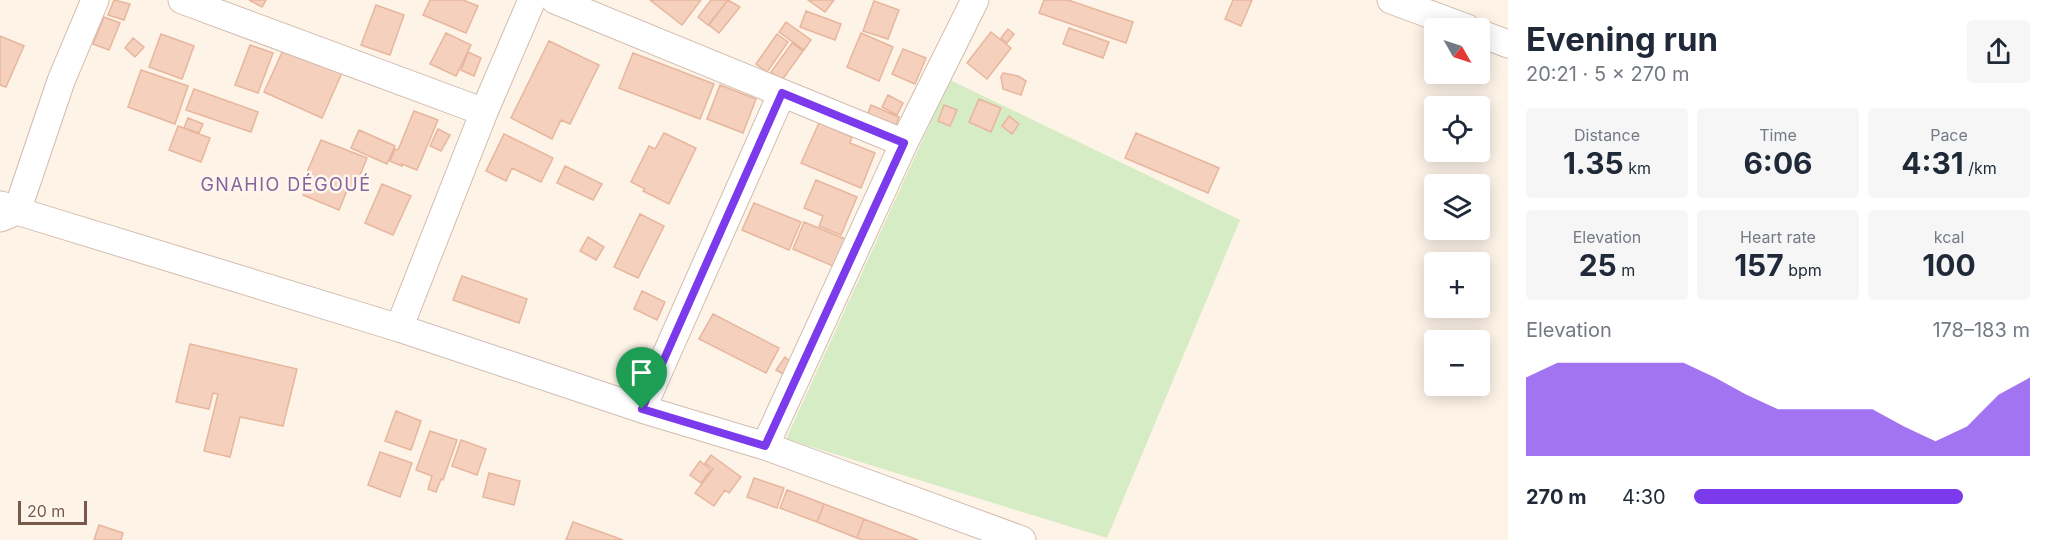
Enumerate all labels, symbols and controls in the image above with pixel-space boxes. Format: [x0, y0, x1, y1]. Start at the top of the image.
north arrow [1424, 18, 1490, 84]
map controls [1424, 18, 1490, 396]
text: Evening run [1526, 19, 1718, 59]
button: share [1967, 20, 2030, 83]
text: 20:21 · 5 × 270 m [1526, 62, 1690, 86]
button: locate [1424, 96, 1490, 162]
text: Distance [1574, 125, 1640, 145]
text: Time [1759, 125, 1797, 145]
text: Pace [1930, 125, 1968, 145]
text: 1.35 [1563, 145, 1624, 181]
text: 6:06 [1743, 145, 1813, 181]
text: 4:31 [1901, 145, 1964, 181]
text: km [1624, 158, 1651, 178]
text: /km [1964, 158, 1997, 178]
district label: GNAHIO DÉGOUÉ [200, 173, 372, 195]
button: layers [1424, 174, 1490, 240]
text: Elevation [1573, 227, 1641, 247]
text: Heart rate [1740, 227, 1816, 247]
text: kcal [1934, 227, 1964, 247]
text: 25 [1579, 247, 1617, 283]
text: 157 [1734, 247, 1784, 283]
text: 100 [1922, 247, 1976, 283]
button: + [1424, 252, 1490, 318]
text: m [1617, 260, 1635, 280]
text: bpm [1784, 260, 1822, 280]
text: Elevation [1526, 318, 1612, 342]
text: 178–183 m [1932, 318, 2030, 342]
button: − [1424, 330, 1490, 396]
pin [616, 347, 667, 409]
icon: arrive [625, 356, 658, 389]
text: 270 m [1526, 485, 1586, 509]
text: 4:30 [1622, 485, 1666, 509]
scale bar [18, 498, 87, 526]
text: 20 m [27, 501, 65, 521]

